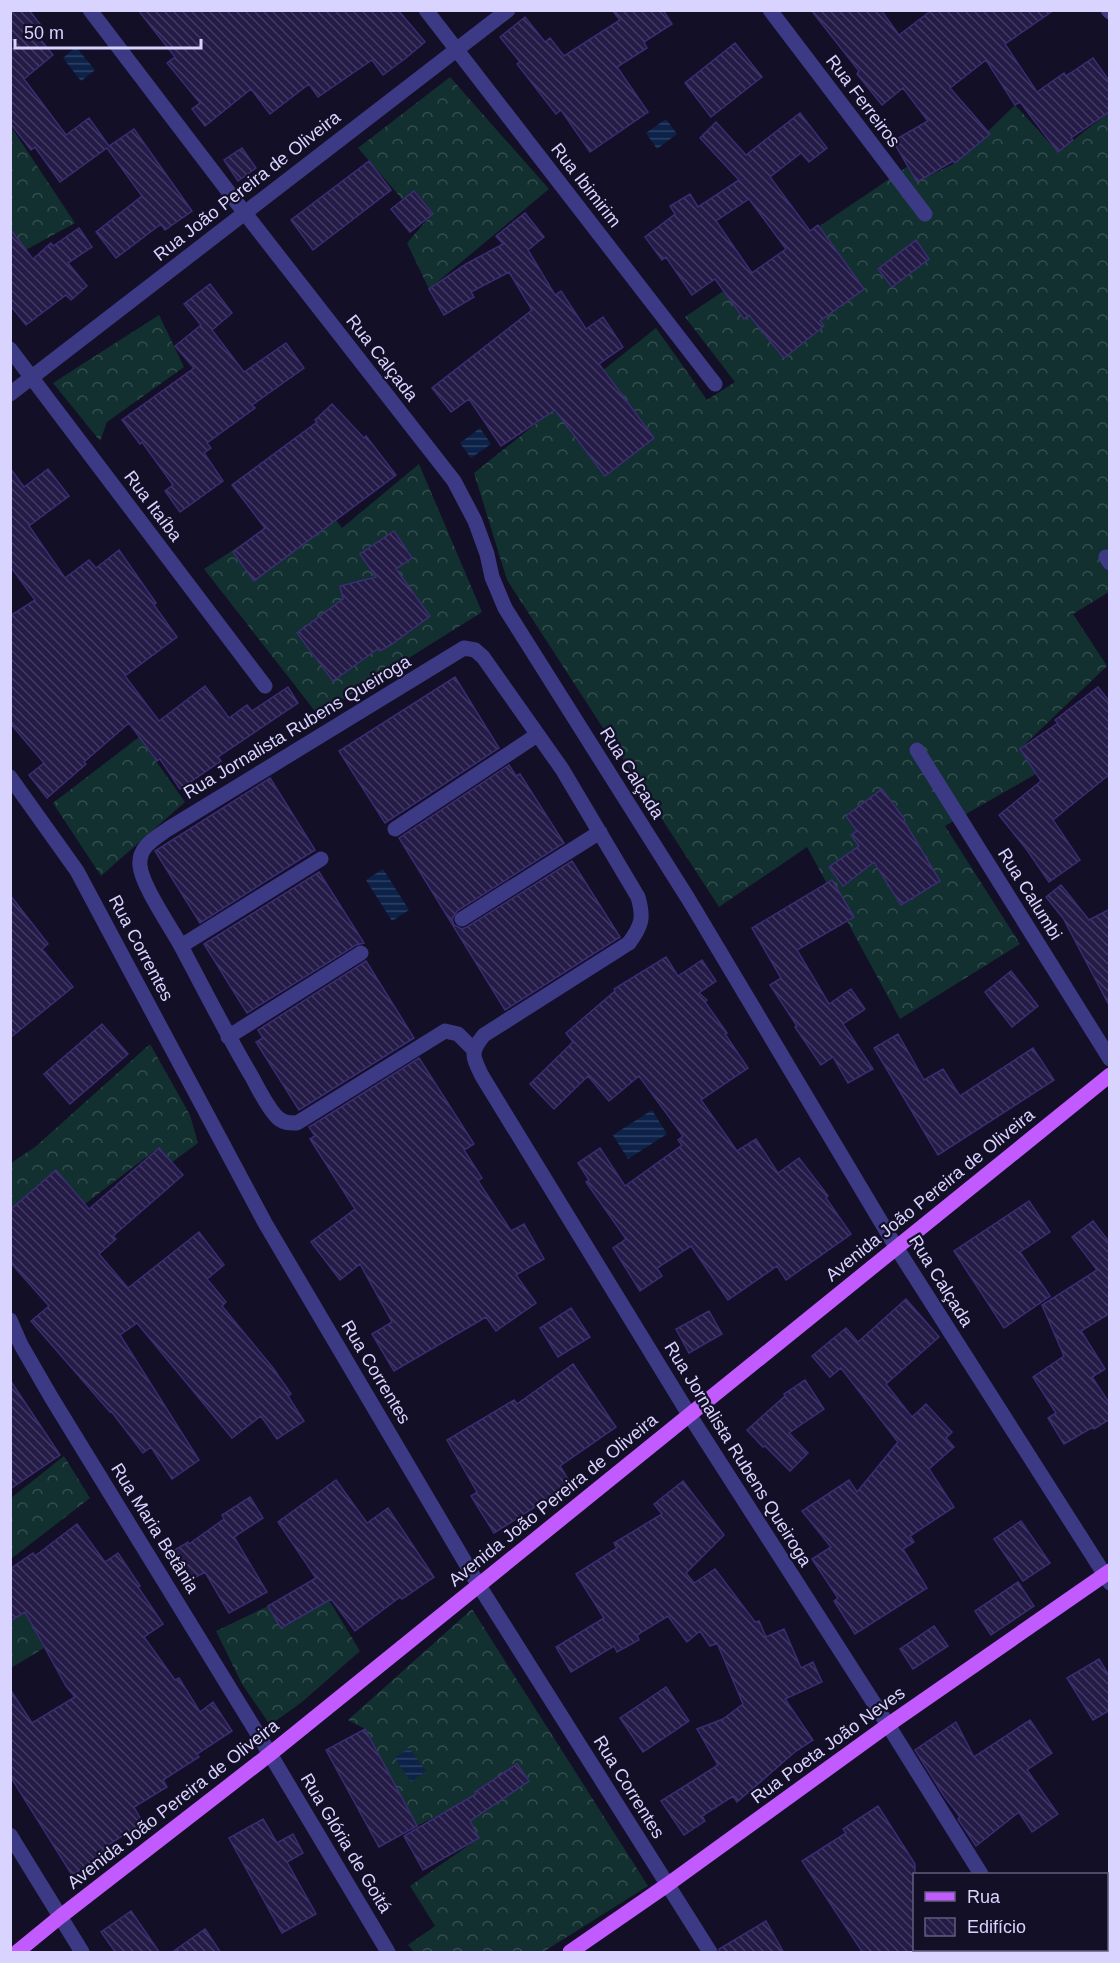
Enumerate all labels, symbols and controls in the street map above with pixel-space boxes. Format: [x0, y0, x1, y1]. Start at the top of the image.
scale bar [15, 12, 201, 50]
text: 50 m [24, 23, 64, 43]
street label: Rua Ferreiros [822, 51, 904, 151]
street label: Rua João Pereira de Oliveira [150, 106, 345, 265]
street label: Rua Ibimirim [547, 139, 625, 231]
street label: Rua Calçada [342, 311, 423, 406]
street label: Rua Itaíba [120, 467, 187, 546]
street label: Rua Jornalista Rubens Queiroga [180, 651, 415, 803]
street label: Rua Calçada [596, 724, 669, 823]
street label: Rua Calumbi [994, 845, 1066, 943]
street label: Rua Correntes [105, 892, 177, 1004]
street label: Avenida João Pereira de Oliveira [822, 1104, 1039, 1285]
street label: Rua Calçada [905, 1232, 978, 1331]
street label: Rua Correntes [337, 1317, 415, 1427]
street label: Rua Jornalista Rubens Queiroga [660, 1338, 816, 1571]
street label: Avenida João Pereira de Oliveira [445, 1409, 662, 1590]
street label: Rua Maria Betânia [107, 1459, 204, 1597]
street label: Rua Poeta João Neves [747, 1683, 909, 1807]
street label: Avenida João Pereira de Oliveira [63, 1715, 283, 1893]
street label: Rua Correntes [590, 1732, 668, 1842]
street label: Rua Glória de Goitá [296, 1770, 396, 1917]
legend [913, 1873, 1108, 1951]
text: Rua [967, 1887, 1001, 1907]
text: Edifício [967, 1917, 1026, 1937]

